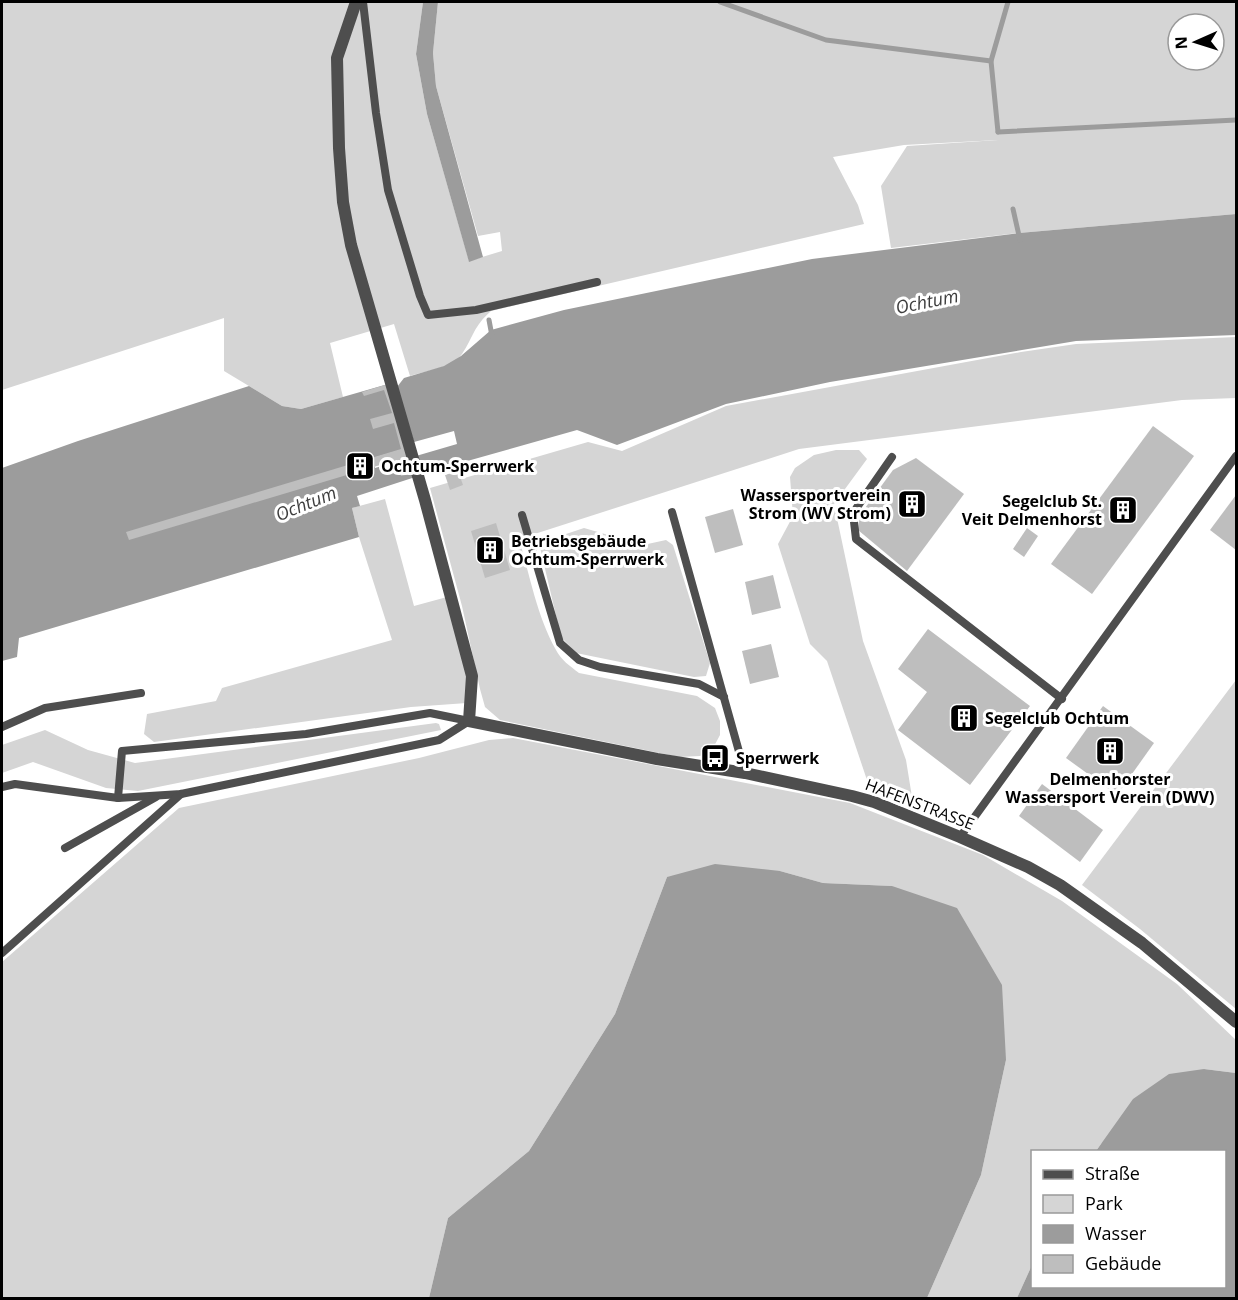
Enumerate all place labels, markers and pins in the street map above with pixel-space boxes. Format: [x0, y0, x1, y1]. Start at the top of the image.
building icon: Ochtum-Sperrwerk [344, 450, 376, 482]
place label: Ochtum-Sperrwerk [381, 455, 534, 477]
place label: Wassersportverein Strom (WV Strom) [740, 484, 891, 524]
building icon: Wassersportverein Strom (WV Strom) [896, 488, 928, 520]
place label: Segelclub St. Veit Delmenhorst [962, 490, 1102, 530]
building icon: Segelclub St. Veit Delmenhorst [1107, 494, 1139, 526]
place label: Betriebsgebäude Ochtum-Sperrwerk [511, 530, 664, 570]
building icon: Betriebsgebäude Ochtum-Sperrwerk [474, 534, 506, 566]
building icon: Segelclub Ochtum [948, 702, 980, 734]
place label: Segelclub Ochtum [985, 707, 1129, 729]
building icon: Delmenhorster Wassersport Verein (DWV) [1094, 735, 1126, 767]
bus stop icon: Sperrwerk [699, 742, 731, 774]
place label: Sperrwerk [736, 747, 819, 769]
place label: Delmenhorster Wassersport Verein (DWV) [1006, 768, 1214, 808]

